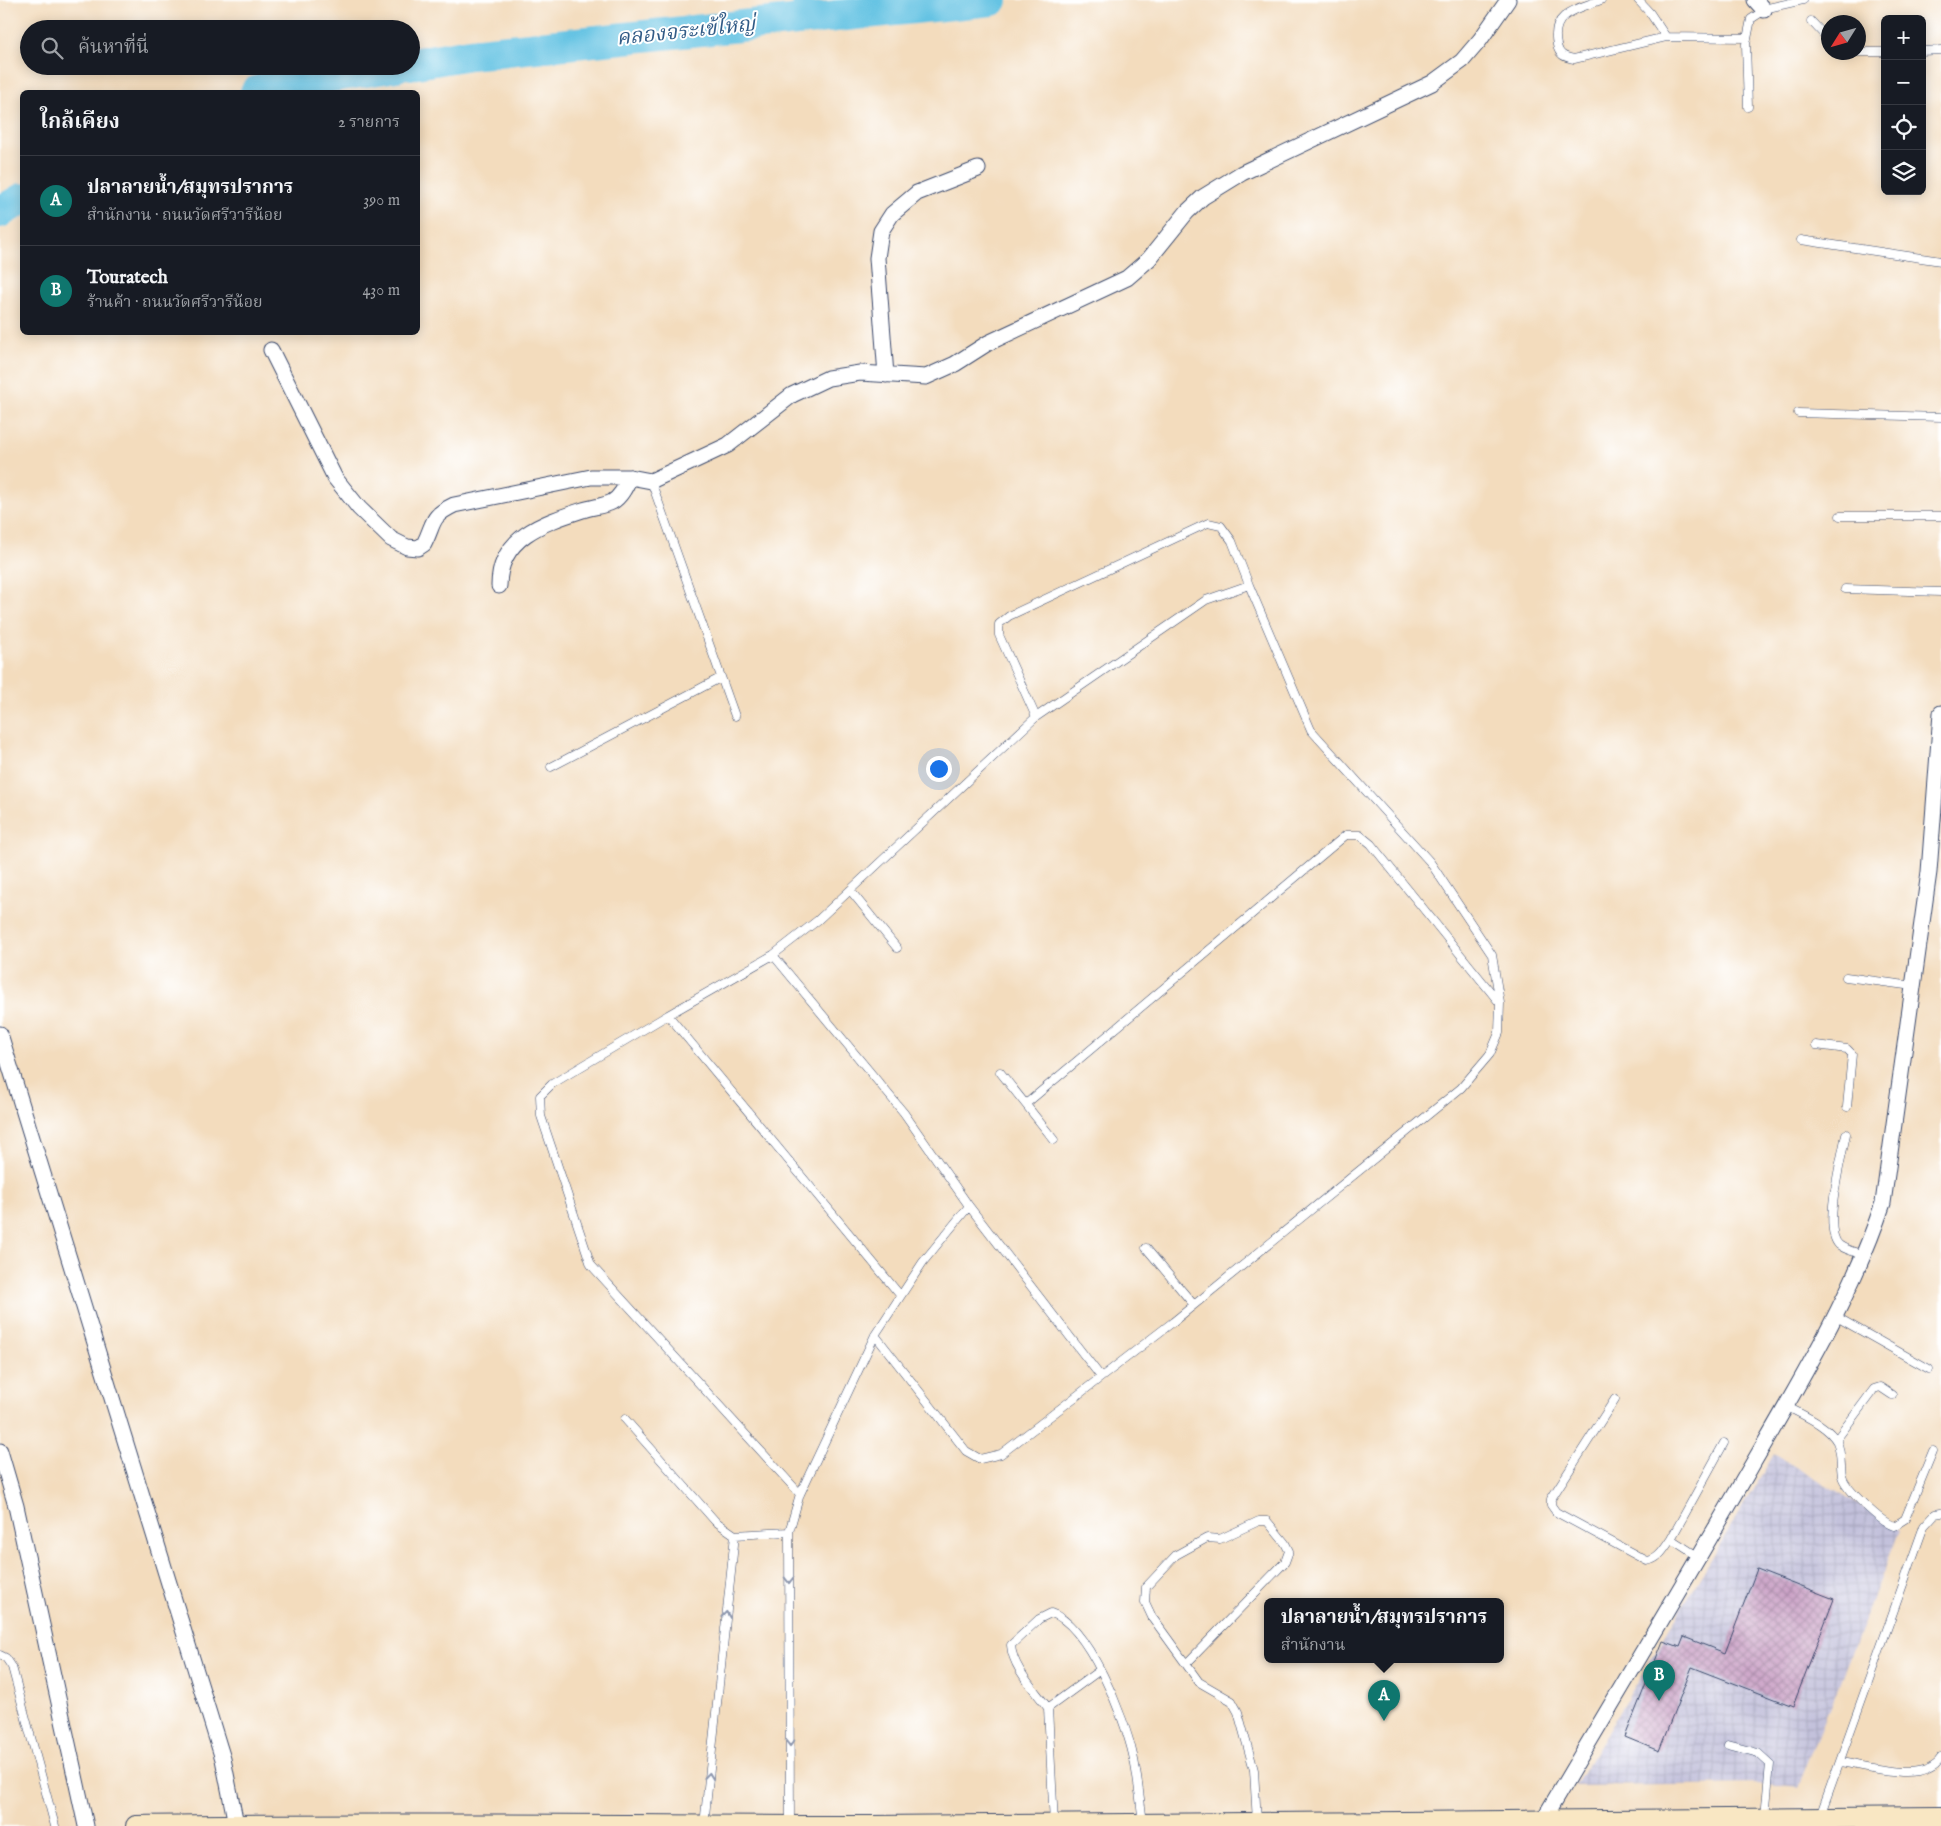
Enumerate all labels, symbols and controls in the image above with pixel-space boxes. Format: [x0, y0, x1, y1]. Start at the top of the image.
water label: คลองจระเข้ใหญ่ [615, 8, 760, 53]
north arrow [1821, 15, 1866, 60]
map controls [1881, 15, 1926, 195]
button: + [1881, 15, 1926, 60]
search box [20, 20, 420, 75]
icon: search [38, 34, 66, 62]
text: ค้นหาที่นี่ [78, 36, 149, 60]
button: − [1881, 60, 1926, 105]
button: locate [1881, 105, 1926, 150]
text: ใกล้เคียง [40, 109, 120, 136]
text: 2 รายการ [338, 113, 400, 133]
button: layers [1881, 150, 1926, 195]
text: ปลาลายน้ำ/สมุทรปราการ [87, 176, 293, 200]
text: A [51, 191, 61, 211]
text: 390 m [363, 191, 400, 211]
text: สำนักงาน · ถนนวัดศรีวารีน้อย [87, 206, 283, 226]
text: Touratech [87, 266, 168, 290]
text: B [51, 281, 61, 301]
text: 430 m [362, 281, 400, 301]
text: ร้านค้า · ถนนวัดศรีวารีน้อย [87, 293, 263, 313]
your location [926, 756, 952, 782]
one-way arrow [784, 1577, 794, 1585]
popup [1264, 1598, 1504, 1663]
text: ปลาลายน้ำ/สมุทรปราการ [1281, 1606, 1487, 1630]
one-way arrow [720, 1610, 731, 1618]
text: สำนักงาน [1281, 1636, 1345, 1656]
pin: B [1643, 1660, 1675, 1701]
pin: A [1368, 1680, 1400, 1721]
one-way arrow [785, 1740, 795, 1747]
one-way arrow [703, 1772, 714, 1780]

